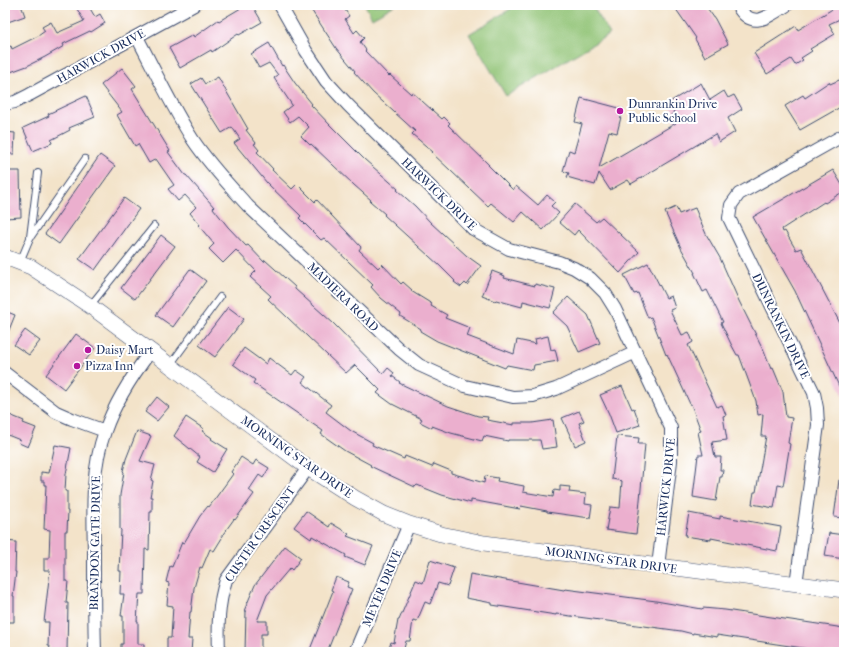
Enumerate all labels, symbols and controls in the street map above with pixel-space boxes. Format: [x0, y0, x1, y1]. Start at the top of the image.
street label: HARWICK DRIVE [55, 26, 147, 86]
place label: Dunrankin Drive Public School [628, 97, 717, 125]
marker: Dunrankin Drive Public School [615, 106, 625, 116]
street label: HARWICK DRIVE [399, 155, 479, 233]
street label: MADIERA ROAD [305, 260, 381, 334]
street label: DUNRANKIN DRIVE [749, 271, 813, 381]
place label: Daisy Mart [96, 343, 154, 357]
marker: Daisy Mart [83, 345, 93, 355]
place label: Pizza Inn [85, 359, 133, 373]
marker: Pizza Inn [72, 361, 82, 371]
street label: MORNING STAR DRIVE [238, 413, 356, 501]
street label: HARWICK DRIVE [654, 437, 678, 537]
street label: BRANDON GATE DRIVE [87, 475, 103, 611]
street label: CUSTER CRESCENT [222, 483, 299, 584]
street label: MORNING STAR DRIVE [544, 544, 678, 576]
street label: MEYER DRIVE [359, 547, 405, 629]

